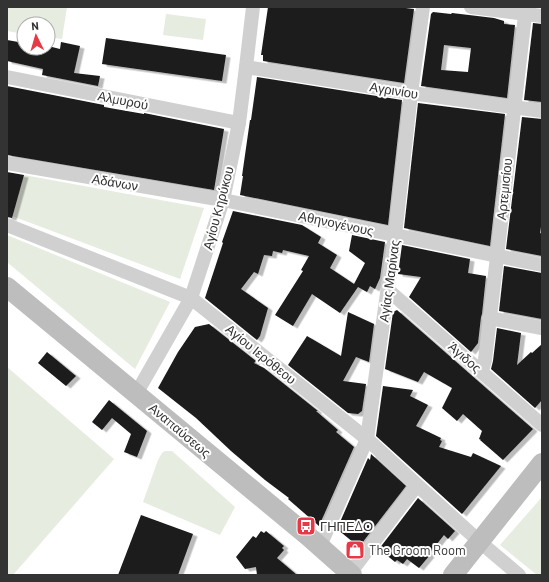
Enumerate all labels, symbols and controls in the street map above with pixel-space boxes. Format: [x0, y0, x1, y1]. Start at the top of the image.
north arrow [16, 16, 56, 56]
text: N [31, 19, 39, 32]
street label: Αγρινίου [369, 78, 419, 102]
street label: Αλμυρού [96, 87, 150, 113]
street label: Αρτεμισίου [493, 157, 515, 221]
street label: Αγίου Κηρύκου [199, 164, 237, 252]
street label: Αδάνων [91, 170, 139, 194]
street label: Αθηνογένους [297, 207, 375, 239]
street label: Αγίας Μαρίνας [375, 239, 403, 323]
street label: Αγίου Ιερόθεου [222, 321, 300, 387]
street label: Άγιδος [445, 338, 485, 376]
street label: Αναπαύσεως [146, 400, 214, 460]
bus stop icon: ΓΗΠΕΔΟ [295, 515, 317, 537]
place label: ΓΗΠΕΔΟ [320, 518, 373, 534]
shop icon: The Groom Room [344, 539, 366, 561]
place label: The Groom Room [369, 542, 466, 558]

